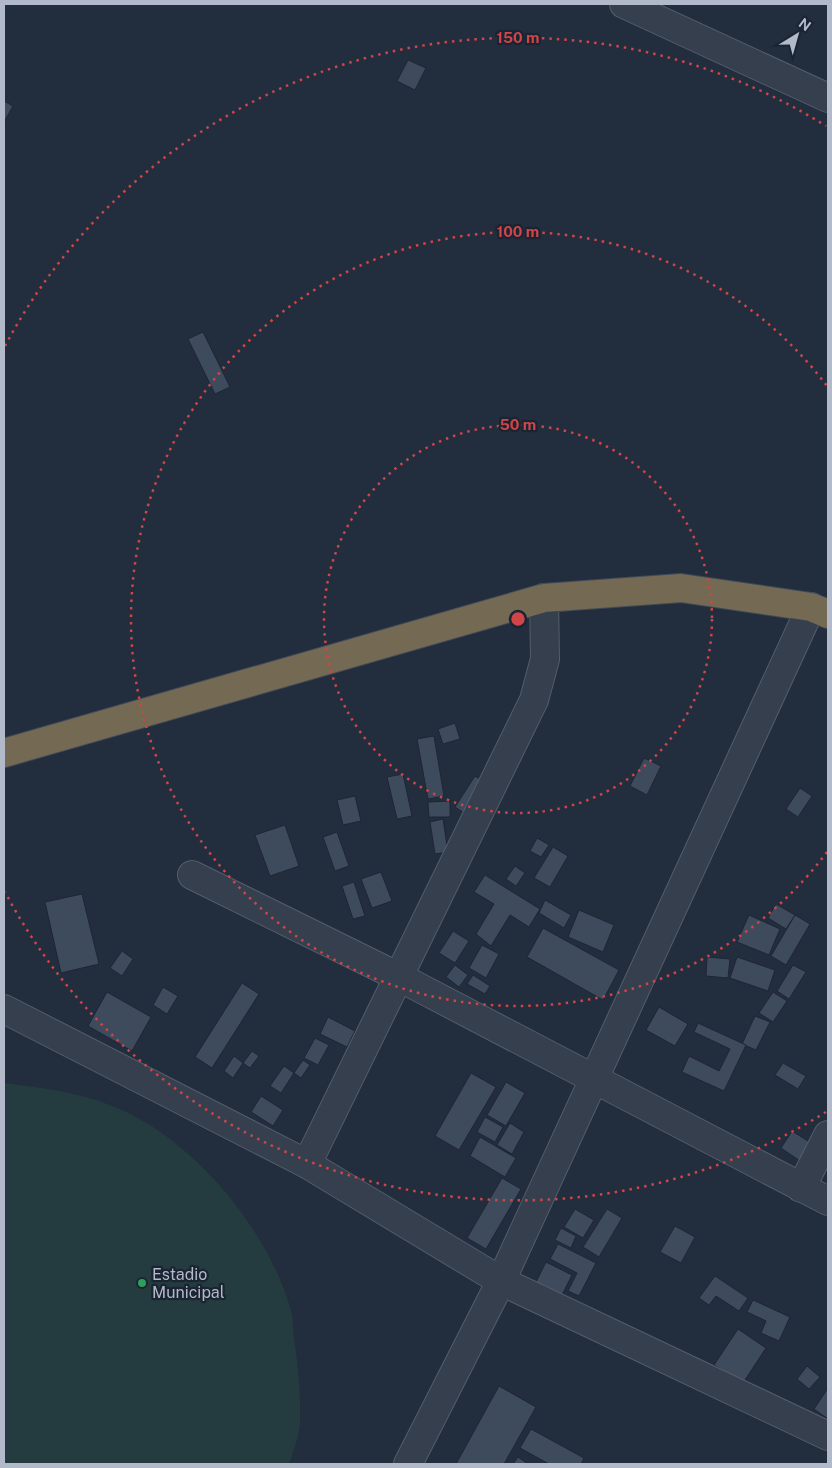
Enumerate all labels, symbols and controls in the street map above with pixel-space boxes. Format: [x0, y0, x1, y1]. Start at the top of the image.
north arrow [772, 10, 822, 60]
text: N [796, 15, 814, 34]
text: 150 m [496, 29, 540, 46]
text: 100 m [497, 223, 539, 240]
text: 50 m [500, 416, 536, 433]
centre of rings [509, 610, 527, 628]
place label: Estadio Municipal [152, 1265, 225, 1302]
marker: Estadio Municipal [136, 1277, 148, 1289]

